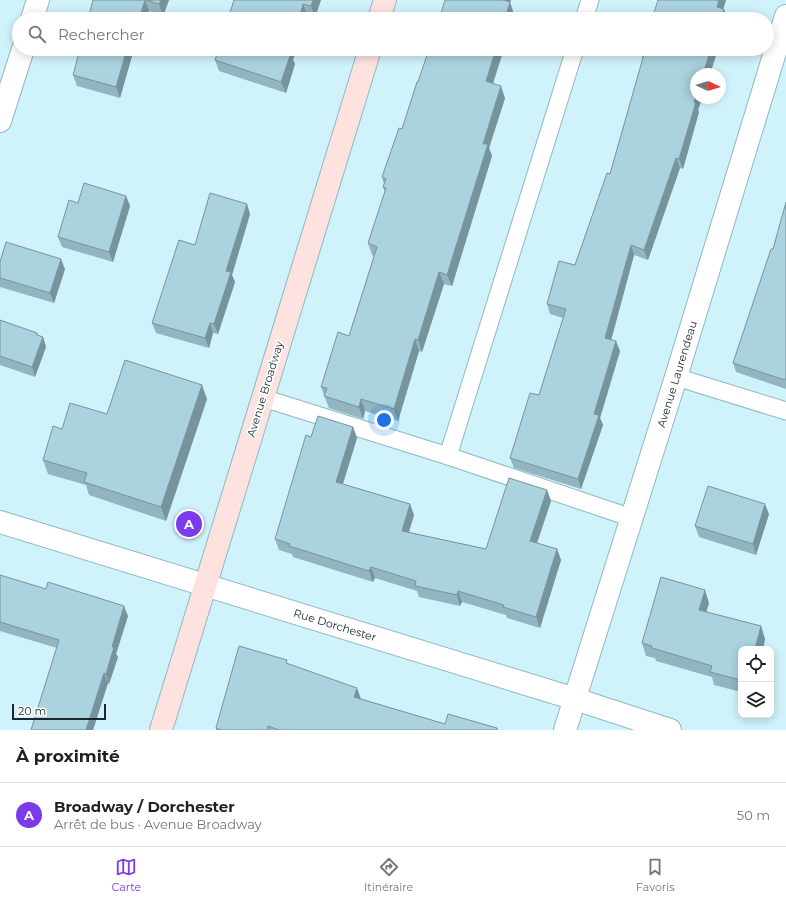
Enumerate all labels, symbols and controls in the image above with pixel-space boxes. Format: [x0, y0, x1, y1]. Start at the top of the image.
search box [12, 12, 774, 56]
icon: search [26, 23, 48, 45]
text: Rechercher [58, 25, 145, 44]
north arrow [690, 68, 726, 104]
street label: Avenue Laurendeau [654, 319, 700, 429]
street label: Avenue Broadway [244, 339, 286, 439]
your location [374, 410, 394, 430]
pin: A [176, 509, 202, 539]
street label: Rue Dorchester [292, 606, 378, 644]
map controls [738, 646, 774, 718]
button: locate [738, 646, 774, 682]
button: layers [738, 682, 774, 718]
scale bar [12, 702, 106, 721]
text: 20 m [18, 704, 46, 718]
text: À proximité [16, 746, 120, 766]
text: Broadway / Dorchester [54, 797, 235, 816]
text: A [24, 807, 34, 823]
text: 50 m [737, 807, 770, 823]
text: Arrêt de bus · Avenue Broadway [54, 816, 262, 832]
tab: Carte [111, 856, 141, 894]
tab: Itinéraire [364, 856, 413, 894]
tab: Favoris [636, 856, 675, 894]

